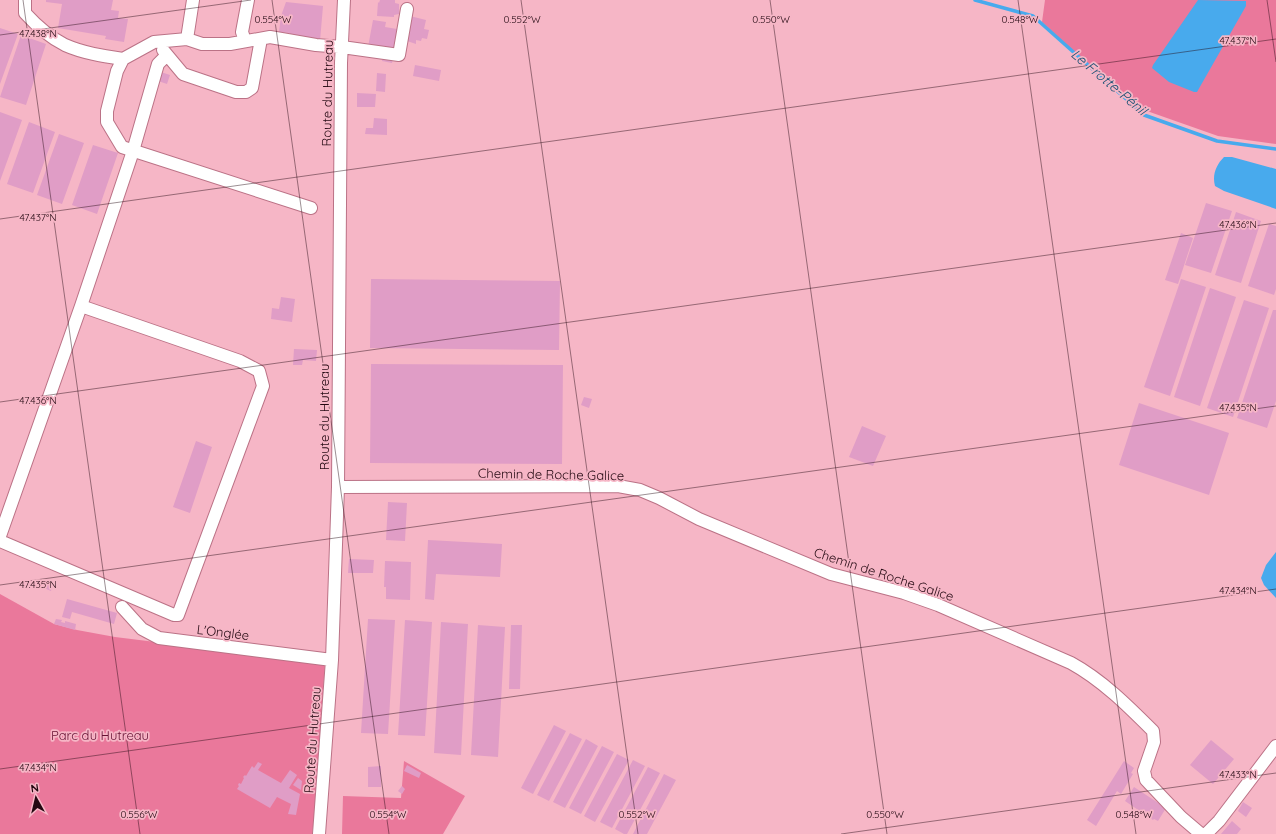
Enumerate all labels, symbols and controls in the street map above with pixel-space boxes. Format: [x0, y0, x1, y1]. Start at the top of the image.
text: 0.554°W [255, 13, 292, 26]
text: 0.552°W [503, 13, 541, 26]
text: 0.550°W [752, 13, 790, 26]
text: 0.548°W [1002, 13, 1039, 26]
text: 47.438°N [19, 27, 57, 40]
text: 47.437°N [1219, 34, 1257, 47]
street label: Route du Hutreau [318, 40, 336, 146]
water label: Le Frotte-Pénil [1067, 45, 1152, 120]
text: 47.437°N [19, 211, 57, 224]
text: 47.436°N [1219, 218, 1257, 231]
street label: Route du Hutreau [316, 364, 332, 470]
text: 47.436°N [19, 394, 57, 407]
text: 47.435°N [1219, 401, 1257, 414]
street label: Chemin de Roche Galice [478, 465, 624, 483]
street label: Chemin de Roche Galice [812, 544, 956, 604]
text: 47.435°N [19, 578, 57, 591]
text: 47.434°N [1219, 584, 1257, 597]
street label: L'Onglée [196, 621, 250, 643]
street label: Route du Hutreau [300, 686, 324, 794]
park label: Parc du Hutreau [51, 727, 149, 743]
text: 47.434°N [19, 761, 57, 774]
text: 47.433°N [1219, 768, 1257, 781]
north arrow [16, 778, 56, 818]
text: N [30, 781, 40, 796]
text: 0.556°W [120, 808, 158, 821]
text: 0.554°W [370, 808, 407, 821]
text: 0.552°W [618, 808, 656, 821]
text: 0.550°W [866, 808, 904, 821]
text: 0.548°W [1116, 808, 1153, 821]

